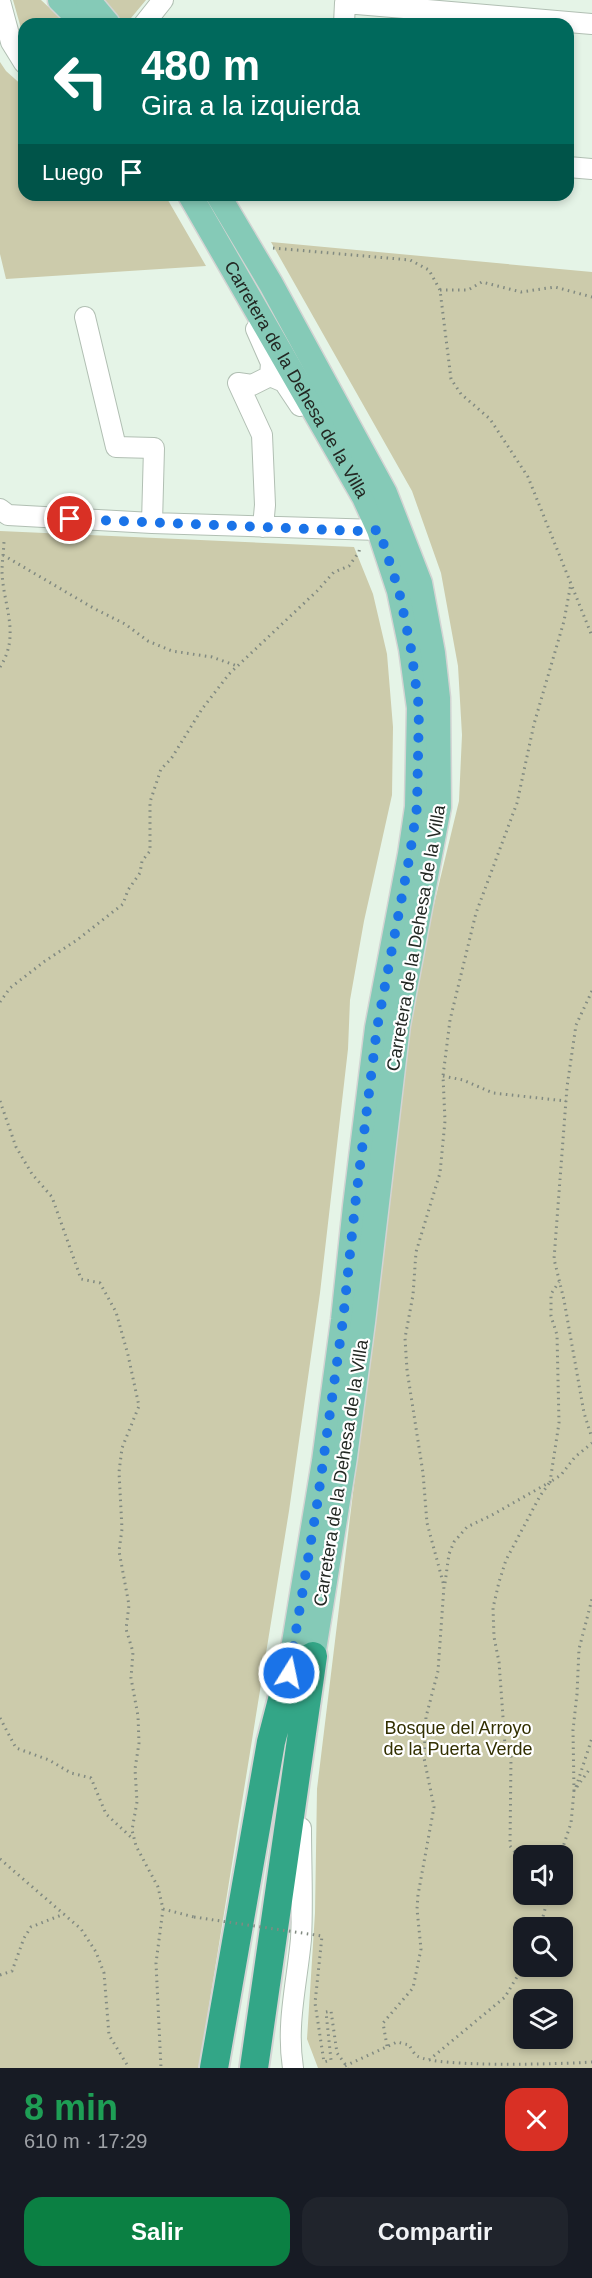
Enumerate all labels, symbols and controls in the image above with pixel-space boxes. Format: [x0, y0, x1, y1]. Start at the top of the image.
icon: left [42, 42, 120, 120]
text: 480 m [141, 42, 260, 89]
text: Gira a la izquierda [141, 91, 360, 121]
icon: arrive [115, 156, 148, 189]
text: Luego [42, 160, 103, 185]
street label: Carretera de la Dehesa de la Villa [220, 258, 373, 502]
pin [44, 493, 95, 544]
icon: arrive [53, 502, 86, 535]
street label: Carretera de la Dehesa de la Villa [383, 802, 449, 1073]
street label: Carretera de la Dehesa de la Villa [310, 1337, 372, 1608]
position arrow [257, 1641, 321, 1705]
park label: Bosque del Arroyo de la Puerta Verde [383, 1718, 533, 1759]
map controls [513, 1845, 573, 2049]
button: sound [513, 1845, 573, 1905]
button: search [513, 1917, 573, 1977]
button: layers [513, 1989, 573, 2049]
text: 8 min [24, 2087, 118, 2128]
button: close [505, 2088, 568, 2151]
text: 610 m · 17:29 [24, 2130, 147, 2152]
button: Salir [24, 2197, 290, 2266]
button: Compartir [302, 2197, 568, 2266]

